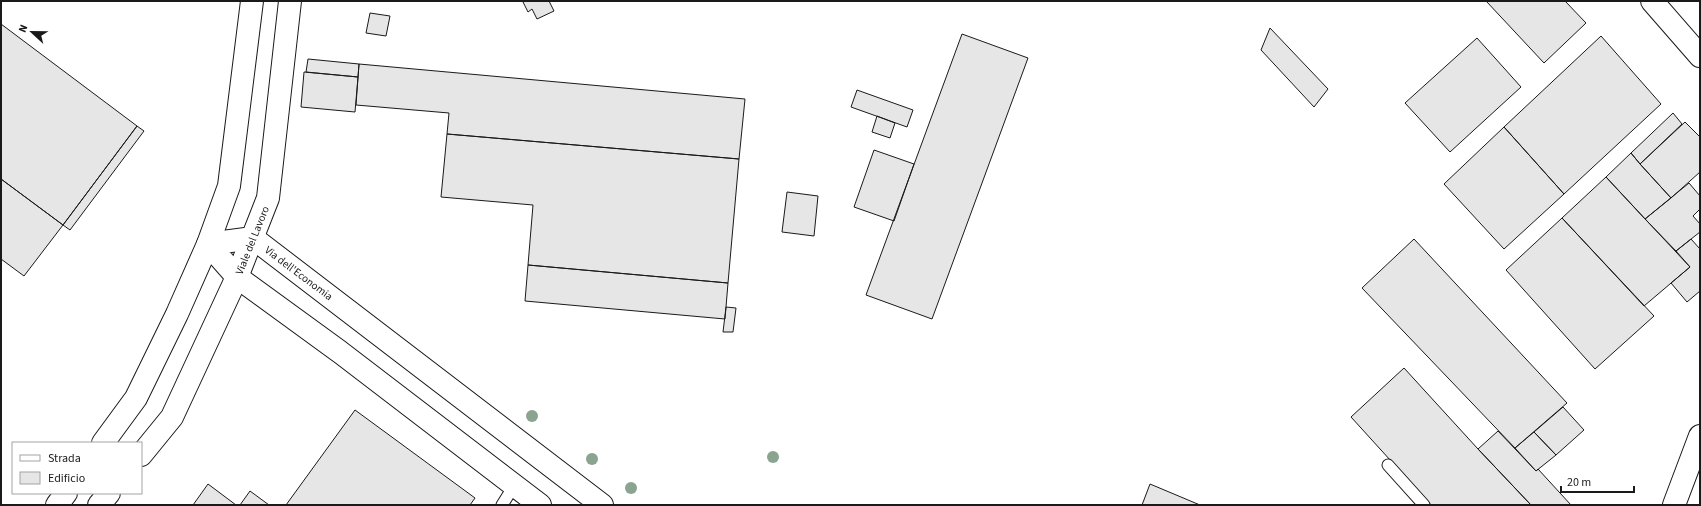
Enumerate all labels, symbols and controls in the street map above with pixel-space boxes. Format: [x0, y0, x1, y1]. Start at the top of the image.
north arrow [12, 12, 52, 52]
text: N [15, 22, 32, 35]
street label: Viale del Lavoro [232, 204, 273, 277]
street label: Via dell'Economia [262, 243, 336, 304]
legend [12, 442, 142, 494]
text: Strada [48, 450, 81, 467]
scale bar [1561, 468, 1634, 494]
text: Edificio [48, 470, 85, 487]
text: 20 m [1567, 474, 1591, 491]

